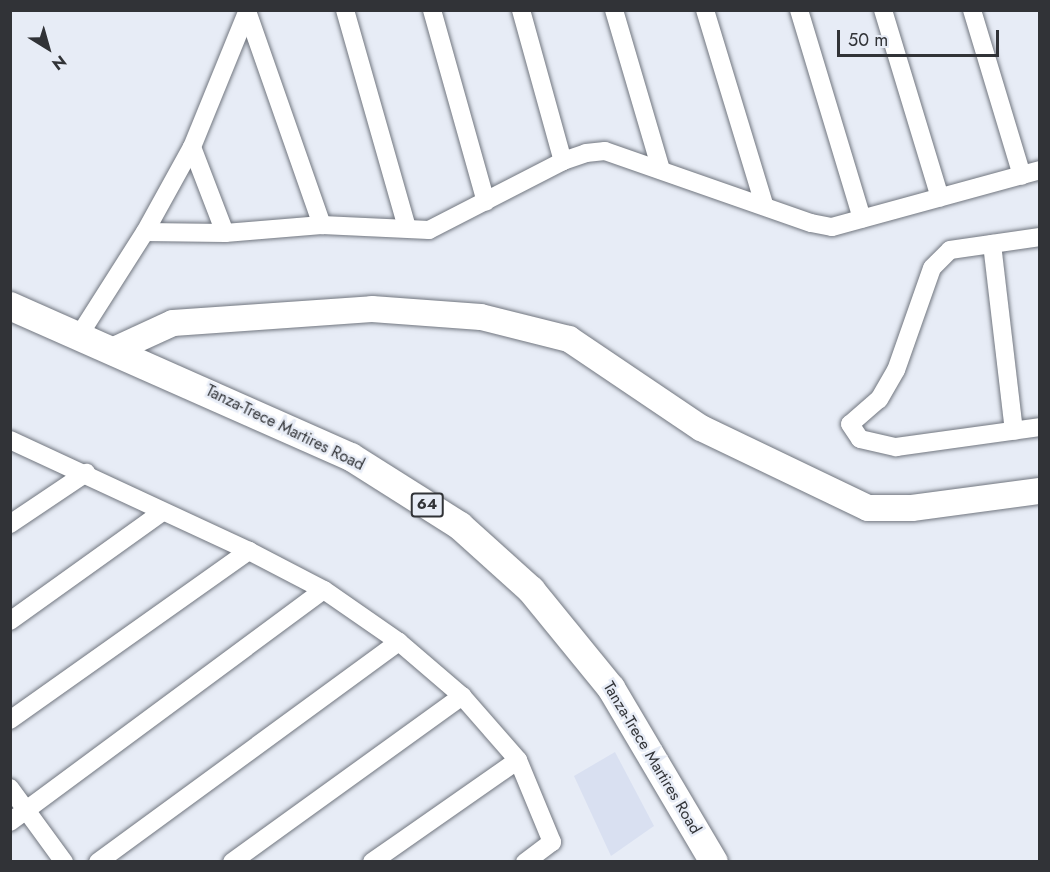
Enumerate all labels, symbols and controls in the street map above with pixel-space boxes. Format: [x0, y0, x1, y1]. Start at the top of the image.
north arrow [18, 18, 78, 78]
scale bar [840, 18, 1002, 56]
text: 50 m [848, 27, 888, 53]
text: N [47, 50, 71, 76]
street label: Tanza-Trece Martires Road [203, 381, 367, 475]
road number: 64 [410, 493, 444, 517]
street label: Tanza-Trece Martires Road [599, 678, 705, 838]

